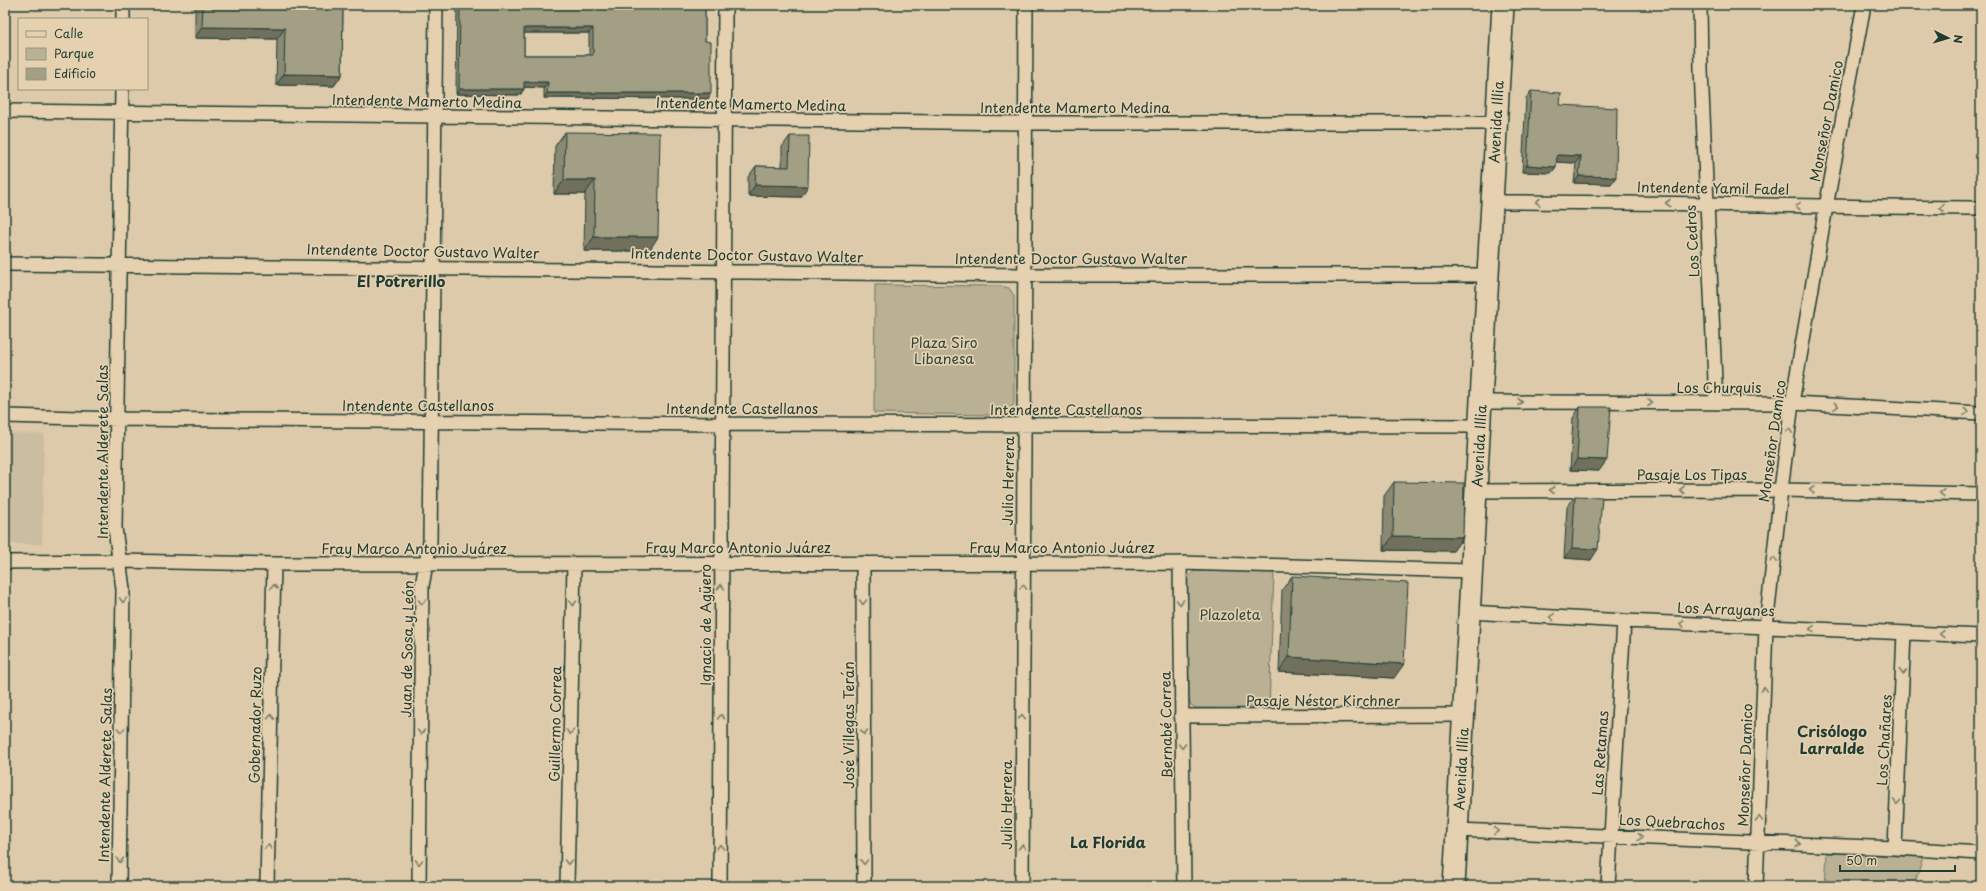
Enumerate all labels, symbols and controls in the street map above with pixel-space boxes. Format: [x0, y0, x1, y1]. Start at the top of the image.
legend [18, 18, 148, 90]
north arrow [1928, 18, 1968, 58]
text: Calle [54, 24, 84, 42]
text: N [1950, 34, 1967, 44]
text: Parque [54, 44, 94, 62]
street label: Monseñor Damico [1804, 58, 1848, 183]
text: Edificio [54, 64, 96, 82]
street label: Avenida Illia [1483, 80, 1509, 164]
street label: Intendente Mamerto Medina [332, 89, 522, 113]
street label: Intendente Mamerto Medina [656, 92, 846, 116]
street label: Intendente Mamerto Medina [980, 97, 1170, 118]
street label: Intendente Yamil Fadel [1637, 176, 1789, 200]
one-way arrow [1535, 198, 1541, 206]
one-way arrow [1665, 198, 1671, 207]
one-way arrow [1795, 202, 1801, 210]
street label: Los Cedros [1680, 204, 1704, 278]
one-way arrow [1939, 204, 1945, 212]
street label: Intendente Doctor Gustavo Walter [306, 238, 540, 264]
street label: Intendente Doctor Gustavo Walter [630, 242, 864, 268]
street label: Intendente Doctor Gustavo Walter [955, 248, 1188, 269]
district label: El Potrerillo [357, 269, 445, 292]
park label: Plaza Siro Libanesa [910, 332, 978, 369]
street label: Intendente Alderete Salas [92, 365, 113, 539]
street label: Los Churquis [1677, 377, 1761, 398]
street label: Monseñor Damico [1753, 378, 1791, 503]
street label: Intendente Castellanos [342, 395, 494, 416]
street label: Intendente Castellanos [666, 398, 818, 419]
one-way arrow [1517, 398, 1523, 406]
street label: Intendente Castellanos [990, 399, 1142, 420]
one-way arrow [1647, 399, 1653, 407]
one-way arrow [1833, 401, 1839, 410]
street label: Avenida Illia [1466, 404, 1492, 488]
one-way arrow [1963, 408, 1969, 416]
one-way arrow [1784, 427, 1793, 434]
street label: Julio Herrera [997, 435, 1019, 526]
street label: Pasaje Los Tipas [1637, 464, 1747, 485]
one-way arrow [1549, 486, 1555, 494]
one-way arrow [1679, 486, 1685, 494]
one-way arrow [1809, 486, 1815, 494]
one-way arrow [1939, 489, 1945, 497]
street label: Fray Marco Antonio Juárez [645, 537, 831, 558]
street label: Fray Marco Antonio Juárez [969, 537, 1155, 558]
street label: Fray Marco Antonio Juárez [321, 538, 507, 559]
one-way arrow [1769, 557, 1778, 563]
street label: Ignacio de Agüero [695, 564, 716, 686]
street label: Juan de Sosa y León [395, 580, 419, 718]
one-way arrow [270, 584, 278, 590]
one-way arrow [717, 584, 725, 590]
one-way arrow [1019, 584, 1027, 590]
one-way arrow [119, 597, 127, 603]
street label: Los Arrayanes [1677, 597, 1775, 621]
one-way arrow [418, 599, 426, 605]
one-way arrow [859, 599, 867, 605]
one-way arrow [1176, 599, 1184, 605]
one-way arrow [569, 600, 577, 606]
park label: Plazoleta [1199, 604, 1261, 625]
one-way arrow [1549, 613, 1555, 621]
one-way arrow [1679, 619, 1685, 628]
one-way arrow [1809, 625, 1815, 633]
one-way arrow [1939, 630, 1945, 639]
street label: José Villegas Terán [838, 661, 859, 789]
street label: Gobernador Ruzo [243, 666, 267, 784]
street label: Guillermo Correa [543, 666, 567, 782]
one-way arrow [1898, 669, 1907, 675]
street label: Bernabé Correa [1155, 671, 1177, 779]
one-way arrow [1760, 686, 1768, 692]
street label: Intendente Alderete Salas [93, 688, 117, 862]
street label: Pasaje Néstor Kirchner [1246, 690, 1400, 711]
street label: Los Chañares [1871, 694, 1897, 786]
street label: Monseñor Damico [1732, 703, 1758, 827]
street label: Las Retamas [1587, 710, 1613, 796]
one-way arrow [267, 714, 275, 720]
one-way arrow [717, 714, 725, 720]
one-way arrow [1018, 714, 1026, 720]
district label: Crisólogo Larralde [1797, 719, 1867, 759]
one-way arrow [117, 727, 125, 733]
street label: Avenida Illia [1448, 727, 1474, 811]
one-way arrow [417, 729, 425, 735]
one-way arrow [566, 729, 575, 735]
one-way arrow [860, 729, 868, 735]
one-way arrow [1178, 743, 1186, 749]
street label: Julio Herrera [996, 759, 1017, 850]
one-way arrow [1892, 799, 1901, 805]
street label: Los Quebrachos [1618, 809, 1726, 835]
one-way arrow [1755, 816, 1764, 822]
one-way arrow [1493, 827, 1499, 835]
district label: La Florida [1070, 830, 1146, 853]
one-way arrow [1637, 832, 1643, 841]
one-way arrow [1795, 840, 1801, 848]
one-way arrow [264, 844, 272, 850]
one-way arrow [716, 844, 724, 850]
one-way arrow [1018, 844, 1026, 850]
scale bar [1840, 847, 1955, 873]
text: 50 m [1846, 851, 1877, 869]
one-way arrow [115, 857, 124, 863]
one-way arrow [415, 859, 423, 865]
one-way arrow [563, 859, 572, 865]
one-way arrow [860, 859, 868, 865]

